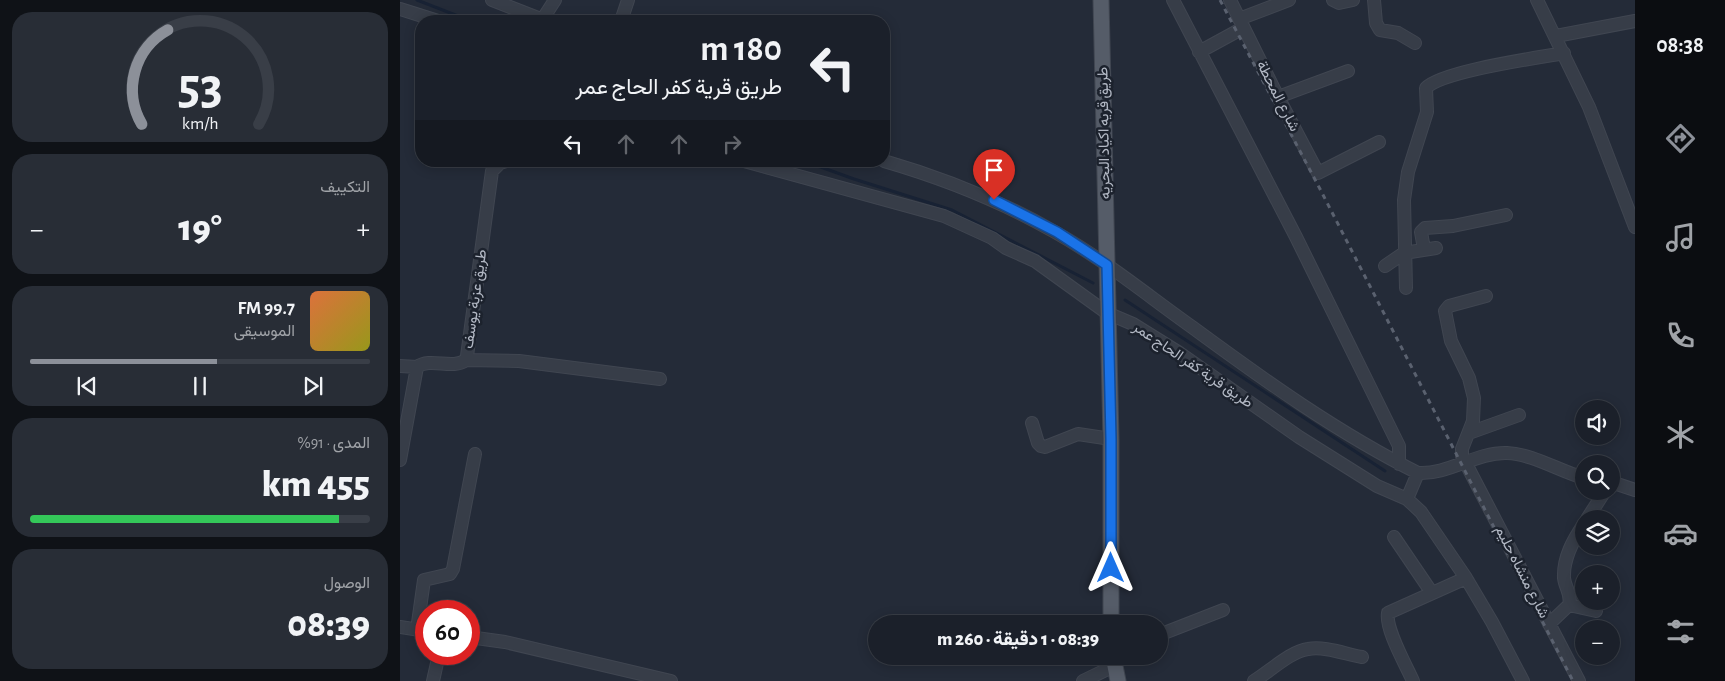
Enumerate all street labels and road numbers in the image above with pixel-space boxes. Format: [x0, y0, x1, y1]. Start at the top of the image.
street label: شارع المحطة [1251, 58, 1302, 135]
street label: طريق قريه اكياد البحريه [1095, 66, 1115, 199]
street label: طريق عزبة يوسف [461, 248, 491, 350]
street label: طريق قرية كفر الحاج عمر [1128, 319, 1256, 413]
street label: شارع منشاه حليم [1490, 523, 1552, 622]

